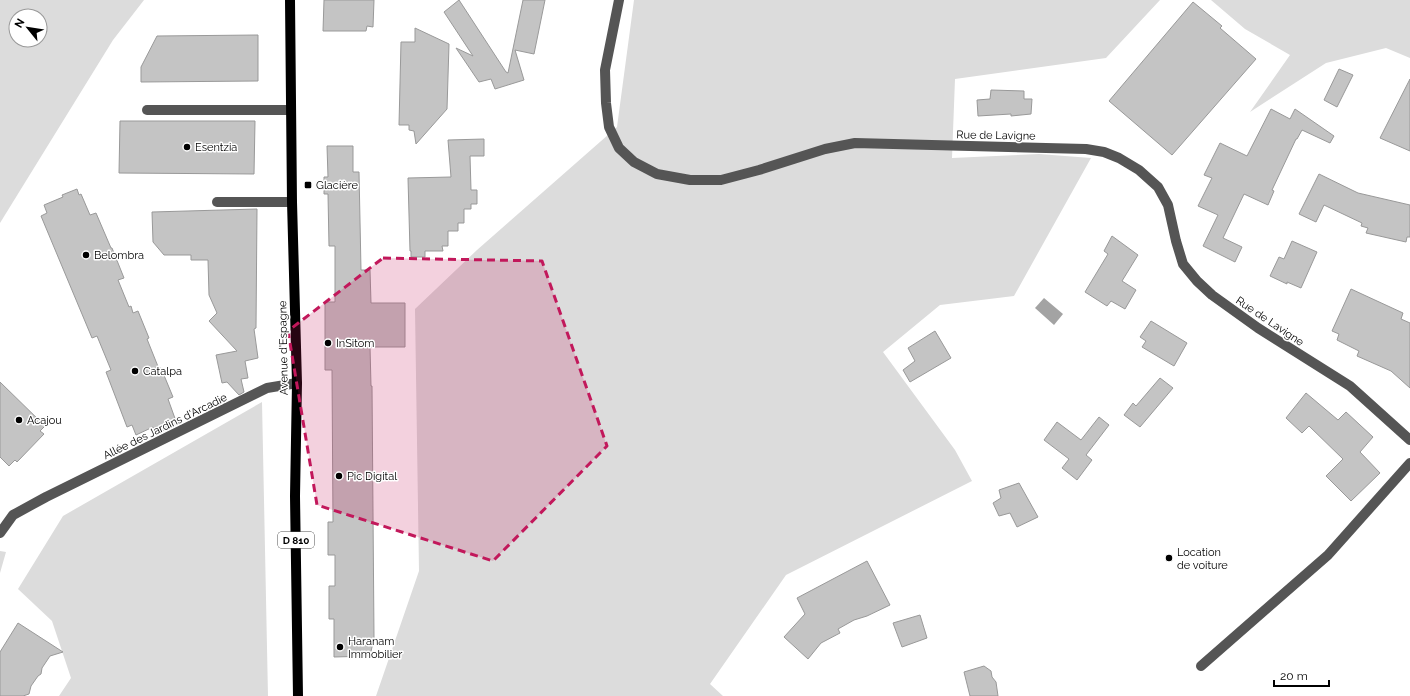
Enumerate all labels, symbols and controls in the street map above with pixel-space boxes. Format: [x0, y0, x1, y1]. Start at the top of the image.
north arrow [8, 8, 48, 48]
text: N [12, 16, 28, 30]
street label: Rue de Lavigne [956, 128, 1036, 143]
place label: Esentzia [195, 141, 237, 154]
marker: Esentzia [182, 142, 192, 152]
place label: Glacière [316, 179, 358, 192]
marker: Glacière [303, 180, 313, 190]
place label: Belombra [94, 249, 144, 262]
marker: Belombra [81, 250, 91, 260]
street label: Rue de Lavigne [1233, 294, 1307, 349]
street label: Avenue d'Espagne [276, 300, 291, 396]
place label: InSitom [336, 337, 374, 350]
marker: InSitom [323, 338, 333, 348]
place label: Catalpa [143, 365, 182, 378]
marker: Catalpa [130, 366, 140, 376]
street label: Allée des Jardins d'Arcadie [101, 391, 230, 462]
place label: Acajou [27, 414, 62, 427]
marker: Acajou [14, 415, 24, 425]
place label: Pic Digital [347, 470, 397, 483]
marker: Pic Digital [334, 471, 344, 481]
road number: D 810 [278, 532, 314, 548]
place label: Location de voiture [1177, 546, 1228, 572]
marker: Location de voiture [1164, 553, 1174, 563]
place label: Haranam Immobilier [348, 635, 403, 661]
marker: Haranam Immobilier [335, 642, 345, 652]
scale bar [1274, 662, 1329, 688]
text: 20 m [1280, 669, 1308, 683]

